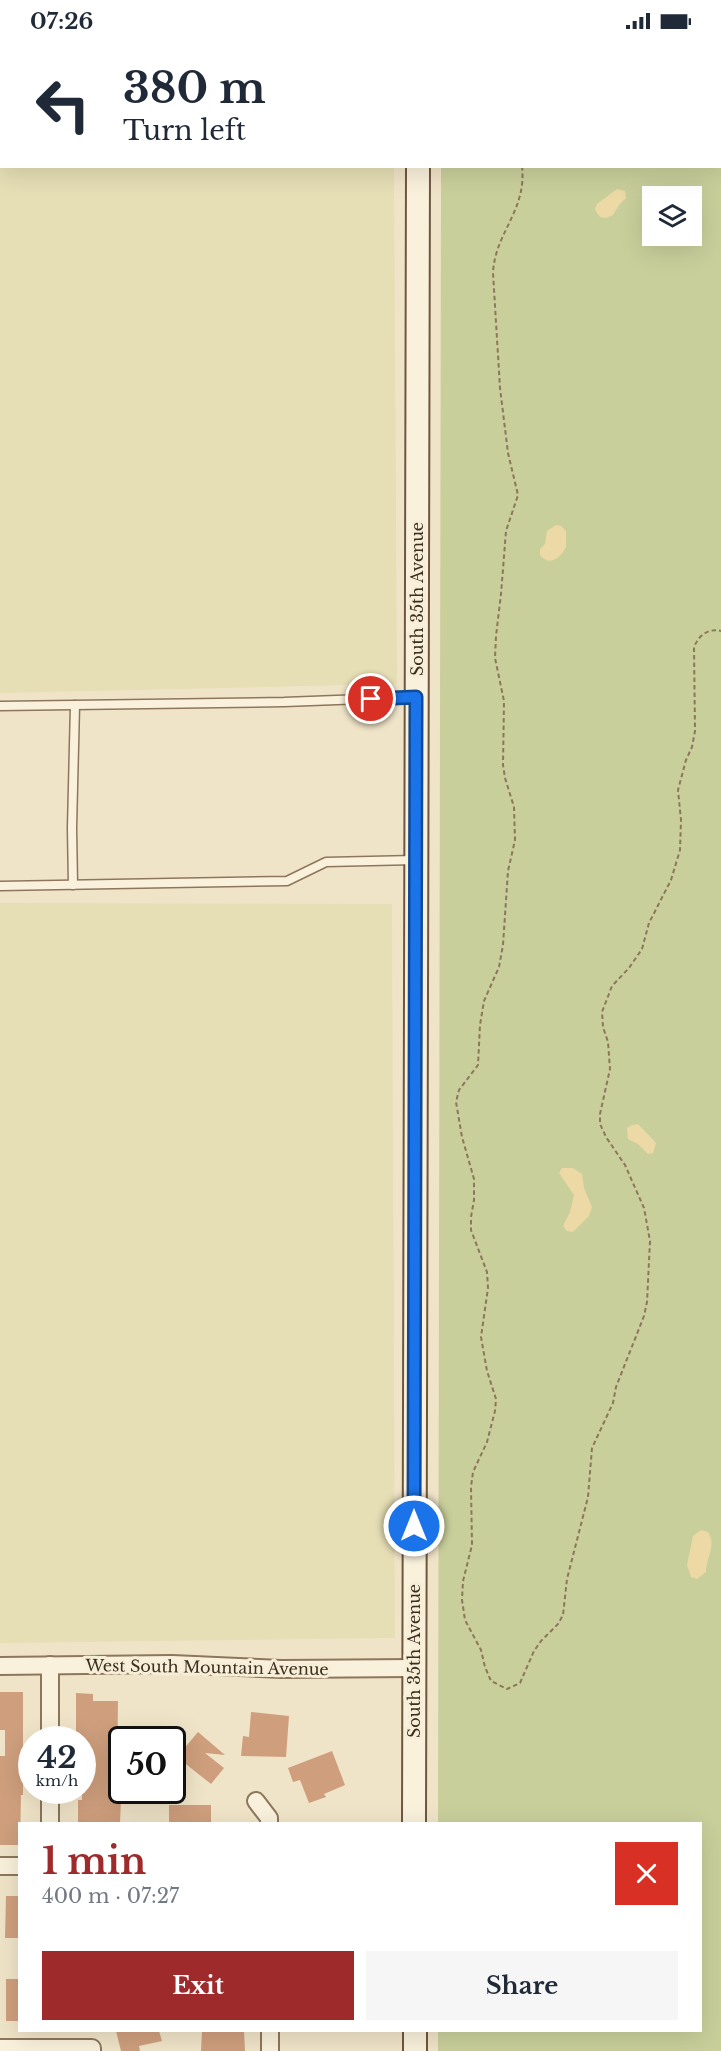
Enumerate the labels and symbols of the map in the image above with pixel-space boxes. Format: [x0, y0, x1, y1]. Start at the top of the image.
street label: South 35th Avenue [407, 522, 427, 676]
pin [345, 673, 396, 724]
position arrow [382, 1494, 446, 1558]
street label: South 35th Avenue [404, 1584, 424, 1738]
street label: West South Mountain Avenue [84, 1655, 329, 1679]
speed limit sign: 50 [108, 1726, 186, 1804]

